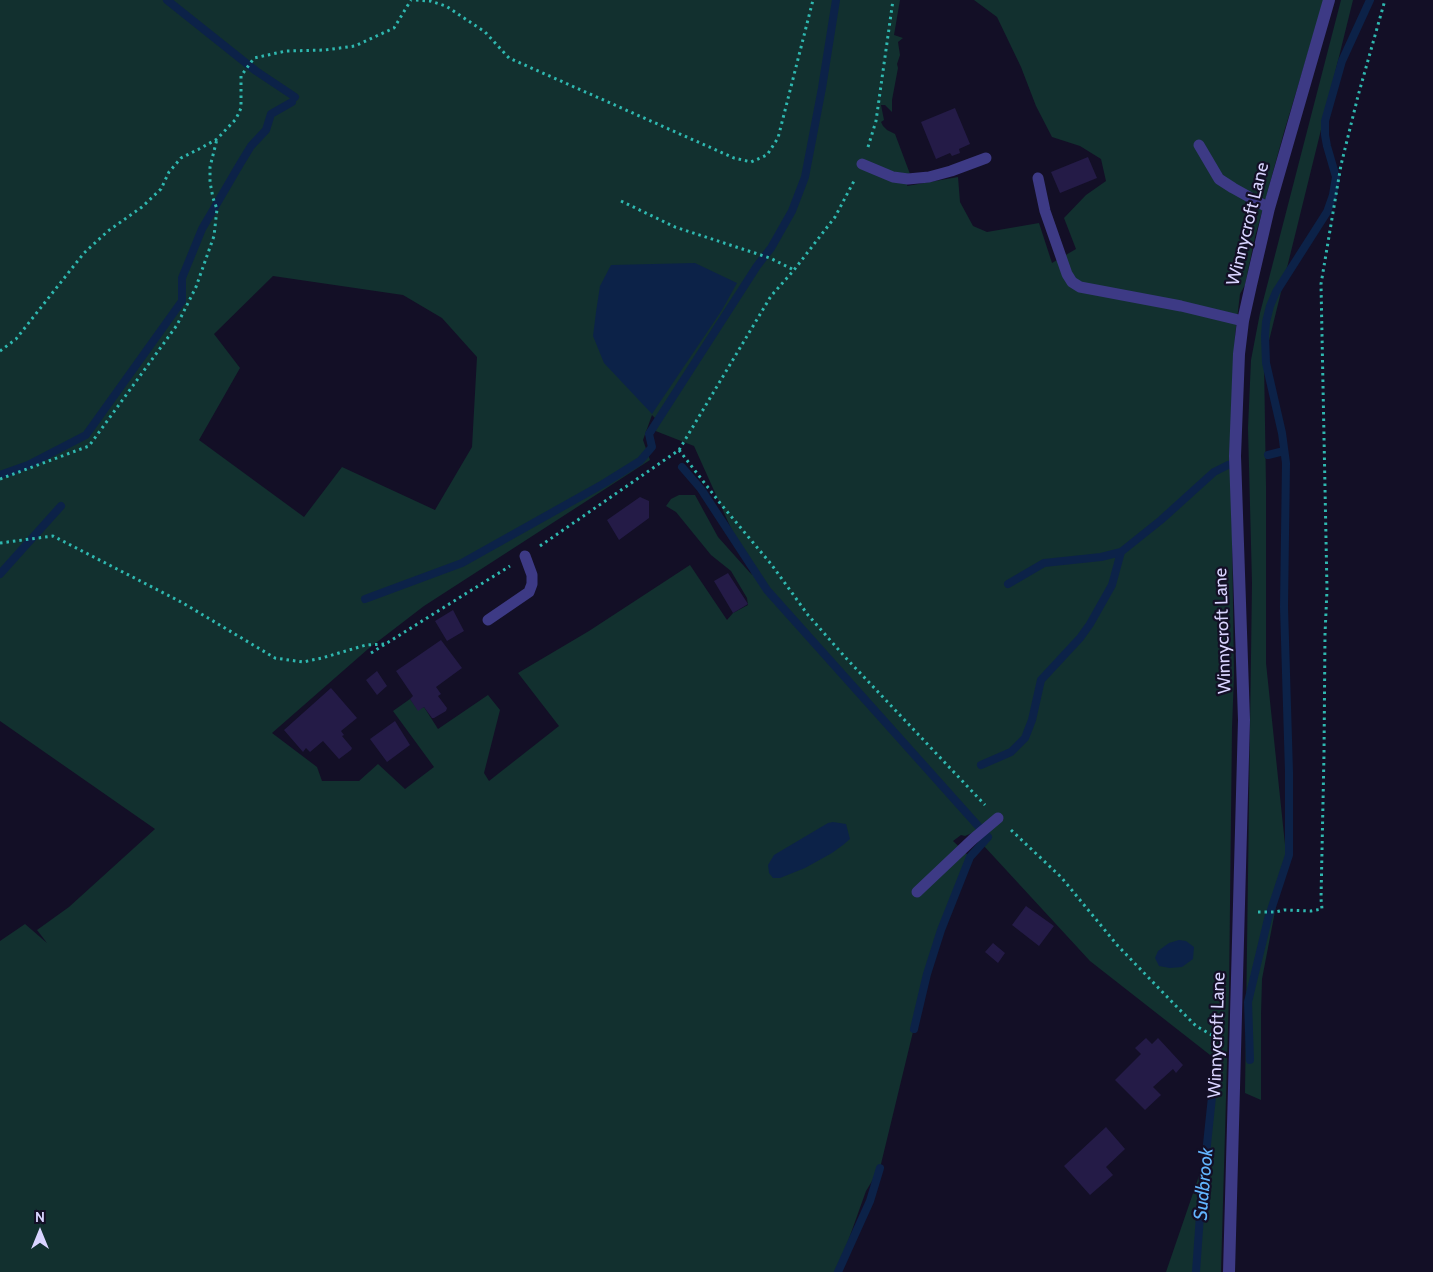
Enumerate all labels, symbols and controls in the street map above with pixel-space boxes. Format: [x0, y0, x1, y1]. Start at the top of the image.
street label: Winnycroft Lane [1222, 160, 1274, 288]
street label: Winnycroft Lane [1210, 568, 1236, 694]
street label: Winnycroft Lane [1204, 972, 1230, 1098]
water label: Sudbrook [1189, 1147, 1219, 1221]
north arrow [15, 1207, 65, 1257]
text: N [35, 1208, 45, 1226]

